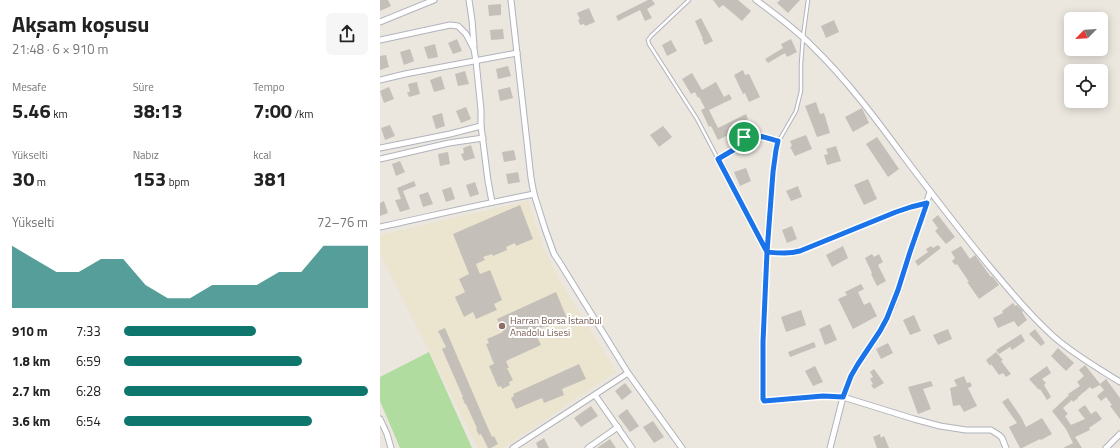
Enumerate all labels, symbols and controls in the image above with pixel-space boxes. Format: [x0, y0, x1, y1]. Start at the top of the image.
text: Akşam koşusu [12, 7, 149, 41]
north arrow [1064, 12, 1108, 56]
map controls [1064, 12, 1108, 108]
button: share [326, 13, 368, 55]
text: 21:48 · 6 × 910 m [12, 39, 108, 59]
button: locate [1064, 64, 1108, 108]
text: Mesafe [12, 79, 46, 95]
text: Süre [133, 79, 154, 95]
text: Tempo [253, 79, 284, 95]
text: 5.46 [12, 95, 51, 126]
text: 38:13 [133, 95, 183, 126]
text: 7:00 [253, 95, 292, 126]
text: km [51, 106, 68, 122]
text: /km [292, 106, 313, 122]
pin [727, 120, 761, 154]
icon: arrive [733, 126, 755, 148]
text: Yükselti [12, 147, 48, 163]
text: Nabız [133, 147, 159, 163]
text: kcal [253, 147, 271, 163]
text: 30 [12, 163, 34, 194]
text: 153 [133, 163, 166, 194]
text: 381 [253, 163, 287, 194]
text: m [34, 174, 46, 190]
text: bpm [166, 174, 189, 190]
text: Yükselti [12, 212, 54, 232]
text: 72–76 m [317, 212, 368, 232]
place label: Harran Borsa İstanbul Anadolu Lisesi [510, 313, 602, 340]
text: 910 m [12, 321, 48, 341]
text: 7:33 [76, 321, 101, 341]
marker: Harran Borsa İstanbul Anadolu Lisesi [497, 321, 507, 331]
text: 1.8 km [12, 351, 50, 371]
text: 6:59 [76, 351, 101, 371]
text: 2.7 km [12, 381, 50, 401]
text: 6:28 [76, 381, 101, 401]
text: 3.6 km [12, 411, 50, 431]
text: 6:54 [76, 411, 101, 431]

